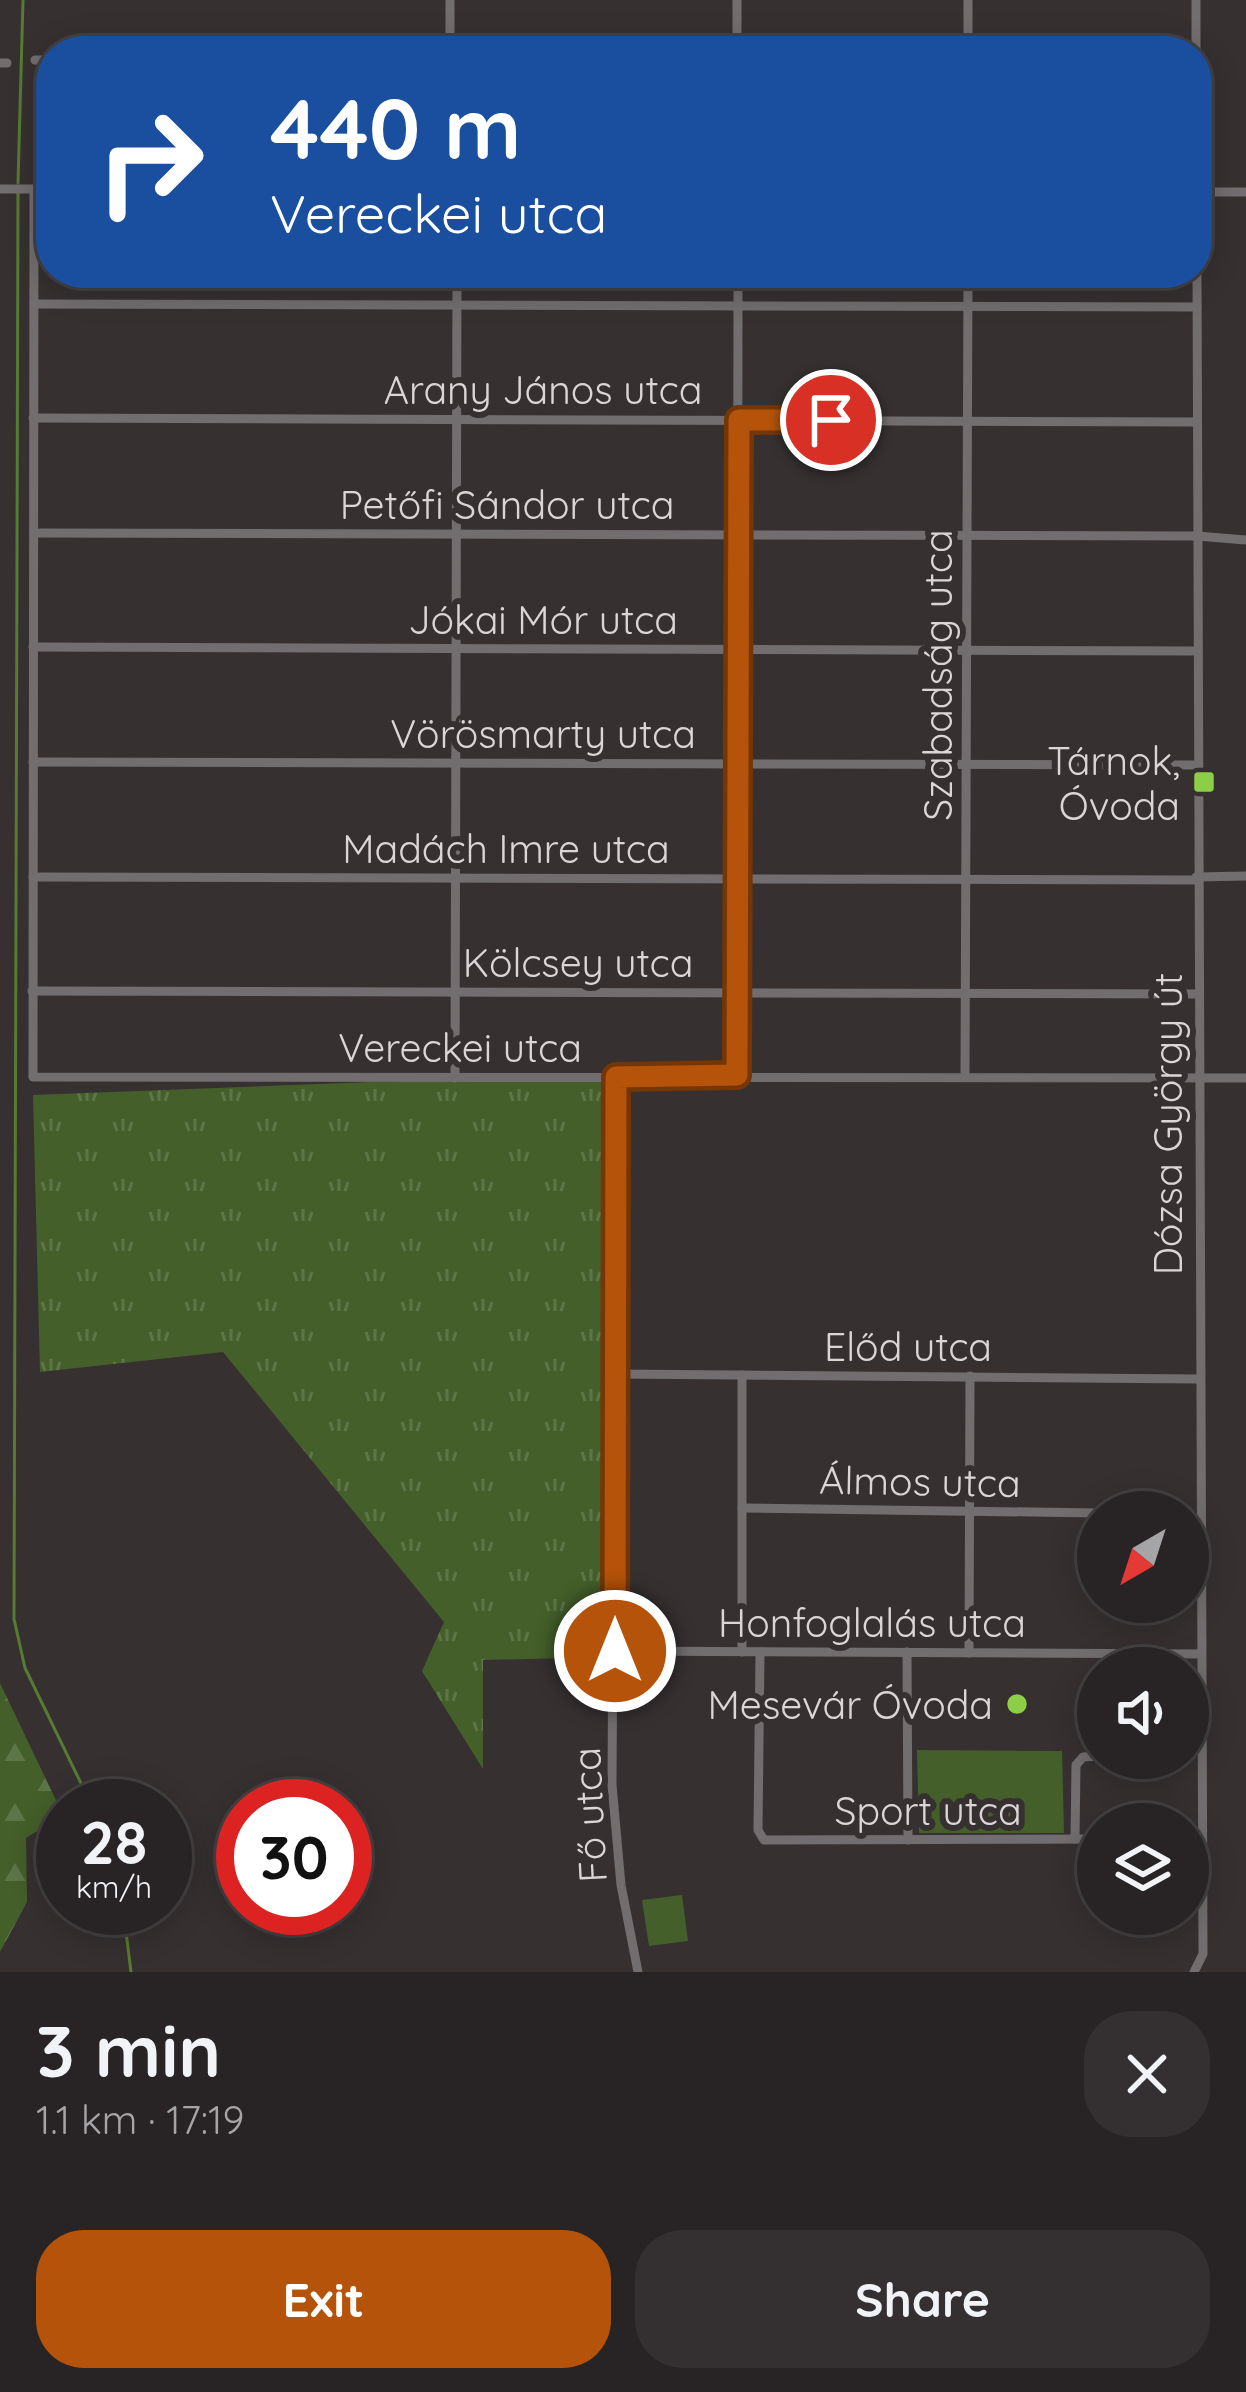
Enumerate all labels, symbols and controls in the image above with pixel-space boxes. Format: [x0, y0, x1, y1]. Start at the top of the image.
text: 440 m [270, 75, 521, 180]
icon: right [72, 84, 228, 240]
text: Vereckei utca [270, 179, 607, 247]
street label: Arany János utca [384, 365, 702, 414]
pin [780, 369, 882, 471]
icon: arrive [798, 387, 864, 453]
street label: Petőfi Sándor utca [340, 480, 674, 529]
street label: Szabadság utca [913, 529, 962, 821]
street label: Jókai Mór utca [408, 595, 678, 644]
street label: Vörösmarty utca [390, 709, 696, 758]
place label: Tárnok, Óvoda [1047, 736, 1180, 830]
marker: Tárnok, Óvoda [1191, 769, 1217, 795]
street label: Madách Imre utca [342, 824, 670, 873]
street label: Kölcsey utca [463, 938, 693, 987]
street label: Dózsa György út [1143, 973, 1192, 1275]
street label: Vereckei utca [338, 1023, 582, 1072]
street label: Előd utca [824, 1322, 992, 1371]
street label: Álmos utca [819, 1455, 1021, 1507]
north arrow [1077, 1491, 1209, 1623]
map controls [1077, 1491, 1209, 1935]
position arrow [552, 1588, 678, 1714]
street label: Honfoglalás utca [718, 1598, 1026, 1647]
button: sound [1077, 1647, 1209, 1779]
place label: Mesevár Óvoda [708, 1680, 993, 1729]
marker: Mesevár Óvoda [1004, 1691, 1030, 1717]
street label: Fő utca [561, 1746, 617, 1884]
speed limit sign: 30 [216, 1779, 372, 1935]
street label: Sport utca [834, 1786, 1022, 1835]
button: layers [1077, 1803, 1209, 1935]
text: 28 [80, 1804, 148, 1879]
text: km/h [76, 1868, 152, 1906]
text: 3 min [36, 2005, 221, 2095]
button: close [1084, 2011, 1210, 2137]
text: 1.1 km · 17:19 [36, 2095, 244, 2144]
button: Exit [36, 2230, 611, 2368]
button: Share [635, 2230, 1210, 2368]

